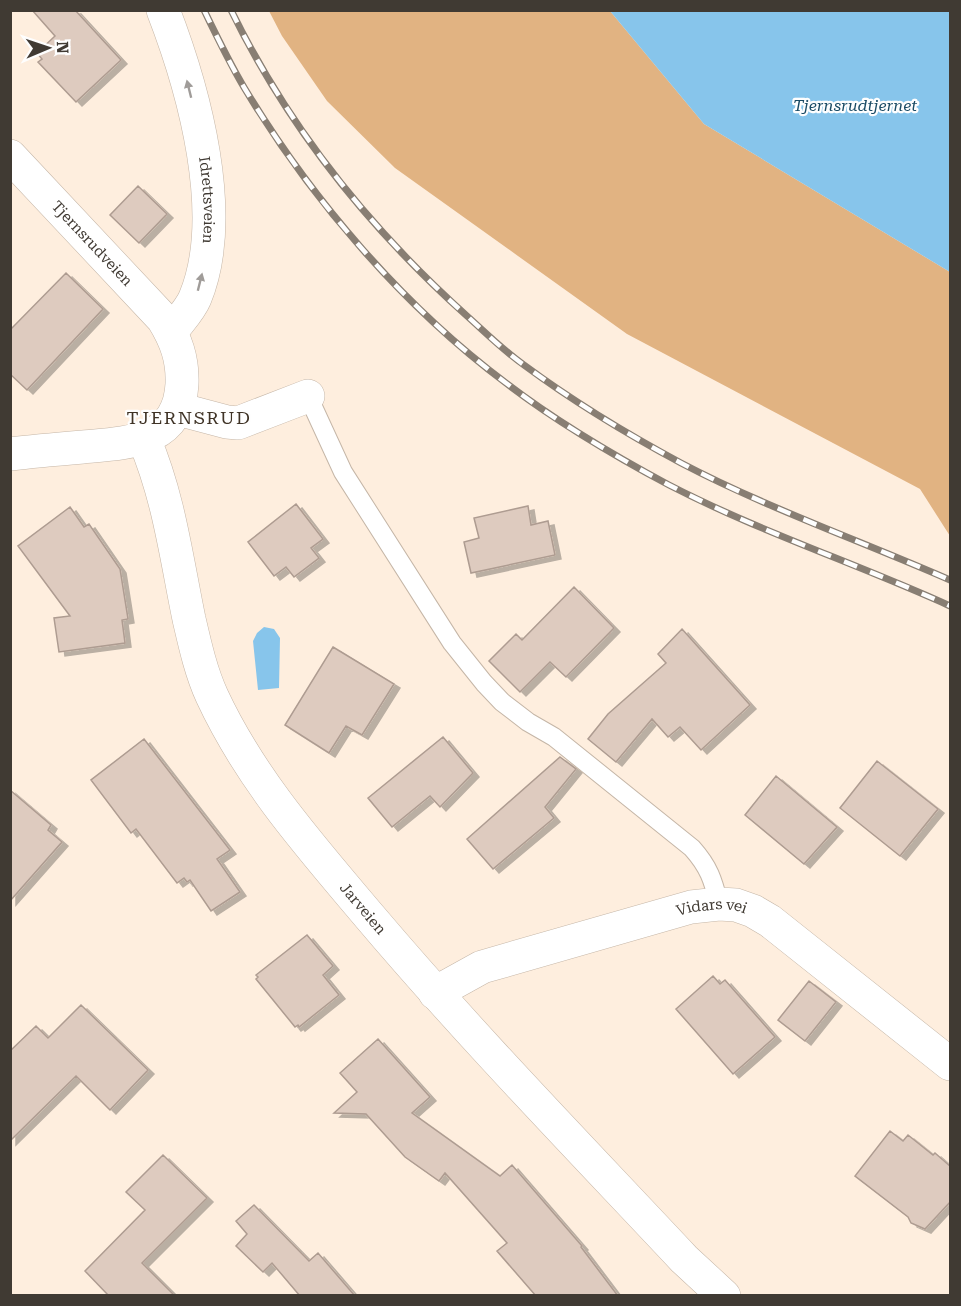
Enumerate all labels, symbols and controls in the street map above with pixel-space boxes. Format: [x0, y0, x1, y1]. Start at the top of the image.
north arrow [18, 18, 78, 78]
text: N [53, 41, 72, 54]
one-way arrow [183, 80, 193, 99]
water label: Tjernsrudtjernet [793, 96, 917, 115]
street label: Idrettsveien [195, 155, 218, 244]
street label: Tjernsrudveien [48, 197, 137, 290]
one-way arrow [195, 272, 205, 291]
district label: TJERNSRUD [127, 407, 251, 428]
street label: Jarveien [336, 879, 390, 938]
street label: Vidars vei [674, 895, 750, 920]

